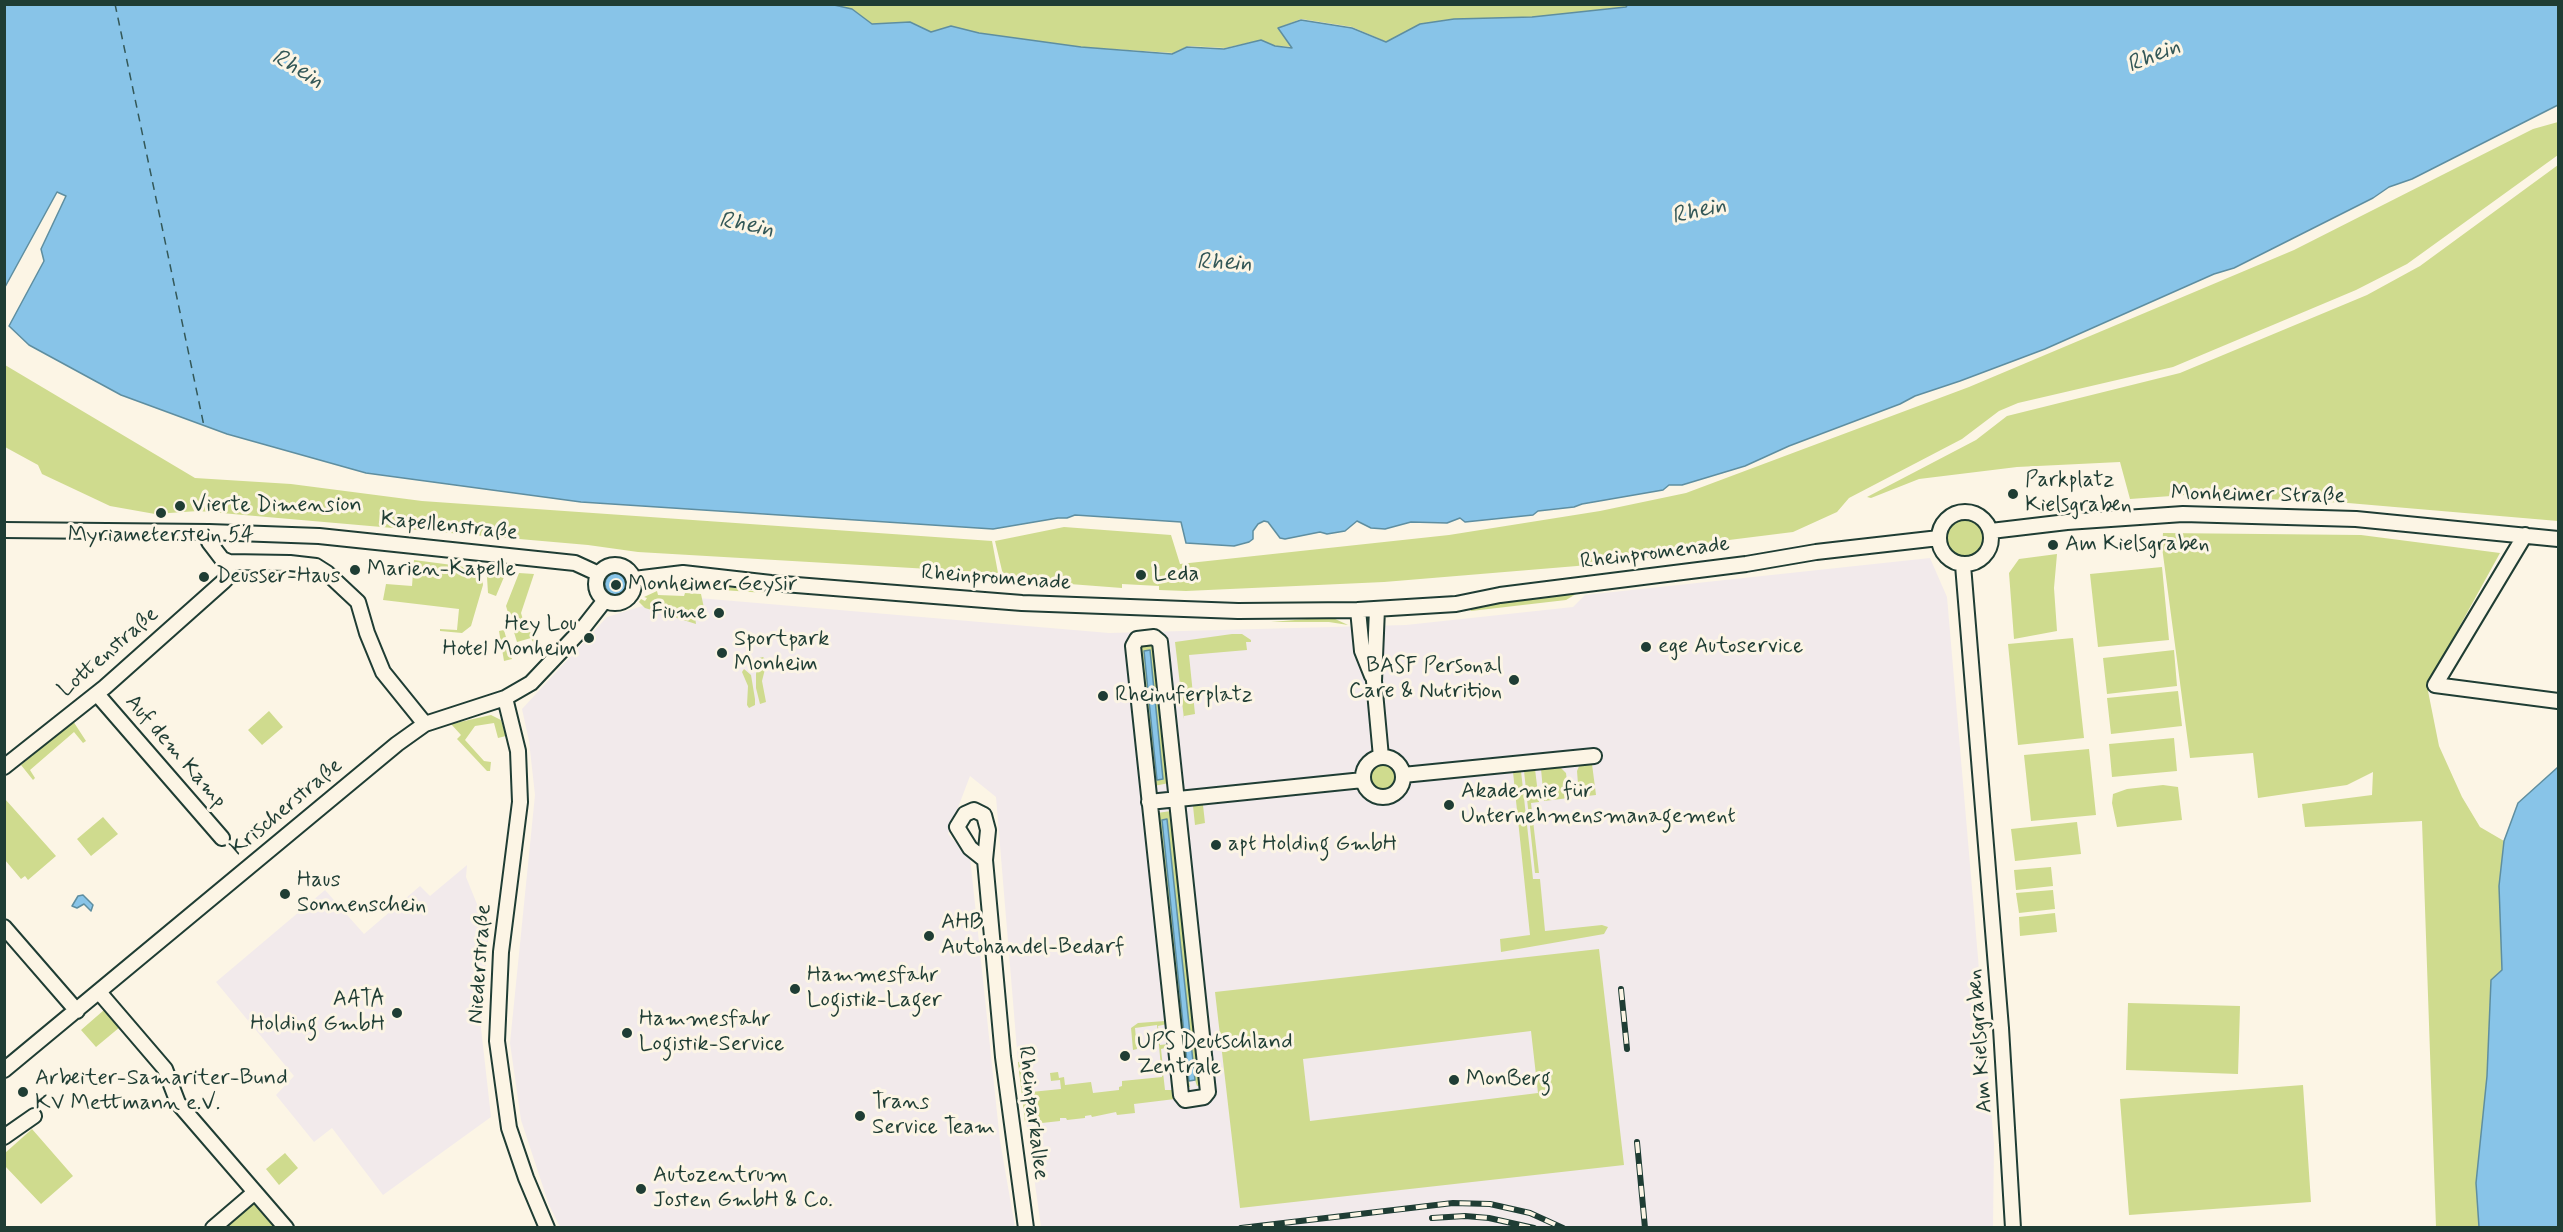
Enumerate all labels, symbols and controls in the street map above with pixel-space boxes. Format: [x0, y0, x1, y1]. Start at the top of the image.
water label: Rhein [2123, 33, 2185, 81]
water label: Rhein [266, 44, 328, 96]
water label: Rhein [1669, 191, 1729, 233]
water label: Rhein [716, 207, 776, 245]
water label: Rhein [1196, 249, 1252, 279]
place label: Parkplatz Kielsgraben [2025, 468, 2132, 520]
street label: Monheimer Straße [2171, 481, 2345, 511]
marker: Parkplatz Kielsgraben [2006, 487, 2020, 501]
place label: Vierte Dimension [192, 493, 362, 519]
marker: Vierte Dimension [173, 499, 187, 513]
marker: Myriameterstein 54 [154, 506, 168, 520]
street label: Kapellenstraße [379, 507, 519, 547]
place label: Myriameterstein 54 [68, 523, 254, 549]
street label: Rheinpromenade [1579, 532, 1731, 576]
place label: Am Kielsgraben [2065, 532, 2210, 558]
marker: Am Kielsgraben [2046, 538, 2060, 552]
place label: Marien-Kapelle [367, 557, 516, 583]
street label: Rheinpromenade [920, 561, 1072, 597]
place label: Leda [1153, 562, 1199, 588]
marker: Marien-Kapelle [348, 563, 362, 577]
place label: Deusser-Haus [216, 564, 340, 590]
marker: Leda [1134, 568, 1148, 582]
marker: Deusser-Haus [197, 570, 211, 584]
place label: Monheimer Geysir [628, 572, 798, 598]
marker: Monheimer Geysir [609, 578, 623, 592]
place label: Fiume [651, 600, 707, 626]
street label: Lottenstraße [53, 602, 165, 704]
marker: Fiume [712, 606, 726, 620]
place label: Hey Lou Hotel Monheim [443, 612, 577, 664]
place label: Sportpark Monheim [734, 627, 829, 678]
marker: Hey Lou Hotel Monheim [582, 631, 596, 645]
place label: ege Autoservice [1658, 634, 1803, 660]
marker: ege Autoservice [1639, 640, 1653, 654]
marker: Sportpark Monheim [715, 646, 729, 660]
place label: BASF Personal Care & Nutrition [1349, 654, 1502, 706]
marker: BASF Personal Care & Nutrition [1507, 673, 1521, 687]
place label: Rheinuferplatz [1115, 683, 1253, 709]
marker: Rheinuferplatz [1096, 689, 1110, 703]
street label: Auf dem Kamp [119, 690, 231, 814]
street label: Krischerstraße [225, 753, 349, 863]
place label: Akademie für Unternehmensmanagement [1461, 779, 1736, 830]
marker: Akademie für Unternehmensmanagement [1442, 798, 1456, 812]
place label: apt Holding GmbH [1228, 832, 1397, 858]
marker: apt Holding GmbH [1209, 838, 1223, 852]
place label: Haus Sonnenschein [297, 868, 426, 920]
marker: Haus Sonnenschein [278, 887, 292, 901]
street label: Niederstraße [464, 903, 498, 1025]
place label: AHB Autohandel-Bedarf [941, 910, 1124, 962]
marker: AHB Autohandel-Bedarf [922, 929, 936, 943]
place label: Hammesfahr Logistik-Lager [807, 963, 942, 1014]
street label: Am Kielsgraben [1963, 968, 1999, 1114]
marker: Hammesfahr Logistik-Lager [788, 982, 802, 996]
place label: AATA Holding GmbH [250, 987, 385, 1038]
marker: AATA Holding GmbH [390, 1006, 404, 1020]
place label: Hammesfahr Logistik-Service [639, 1007, 784, 1058]
marker: Hammesfahr Logistik-Service [620, 1026, 634, 1040]
place label: UPS Deutschland Zentrale [1137, 1030, 1293, 1082]
street label: Rheinparkallee [1011, 1045, 1053, 1181]
marker: UPS Deutschland Zentrale [1118, 1049, 1132, 1063]
place label: Arbeiter-Samariter-Bund KV Mettmann e.V. [35, 1066, 288, 1118]
place label: MonBerg [1466, 1067, 1551, 1093]
marker: MonBerg [1447, 1073, 1461, 1087]
marker: Arbeiter-Samariter-Bund KV Mettmann e.V. [16, 1085, 30, 1099]
place label: Trans Service Team [872, 1090, 995, 1142]
marker: Trans Service Team [853, 1109, 867, 1123]
place label: Autozentrum Josten GmbH & Co. [653, 1163, 833, 1214]
marker: Autozentrum Josten GmbH & Co. [634, 1182, 648, 1196]

